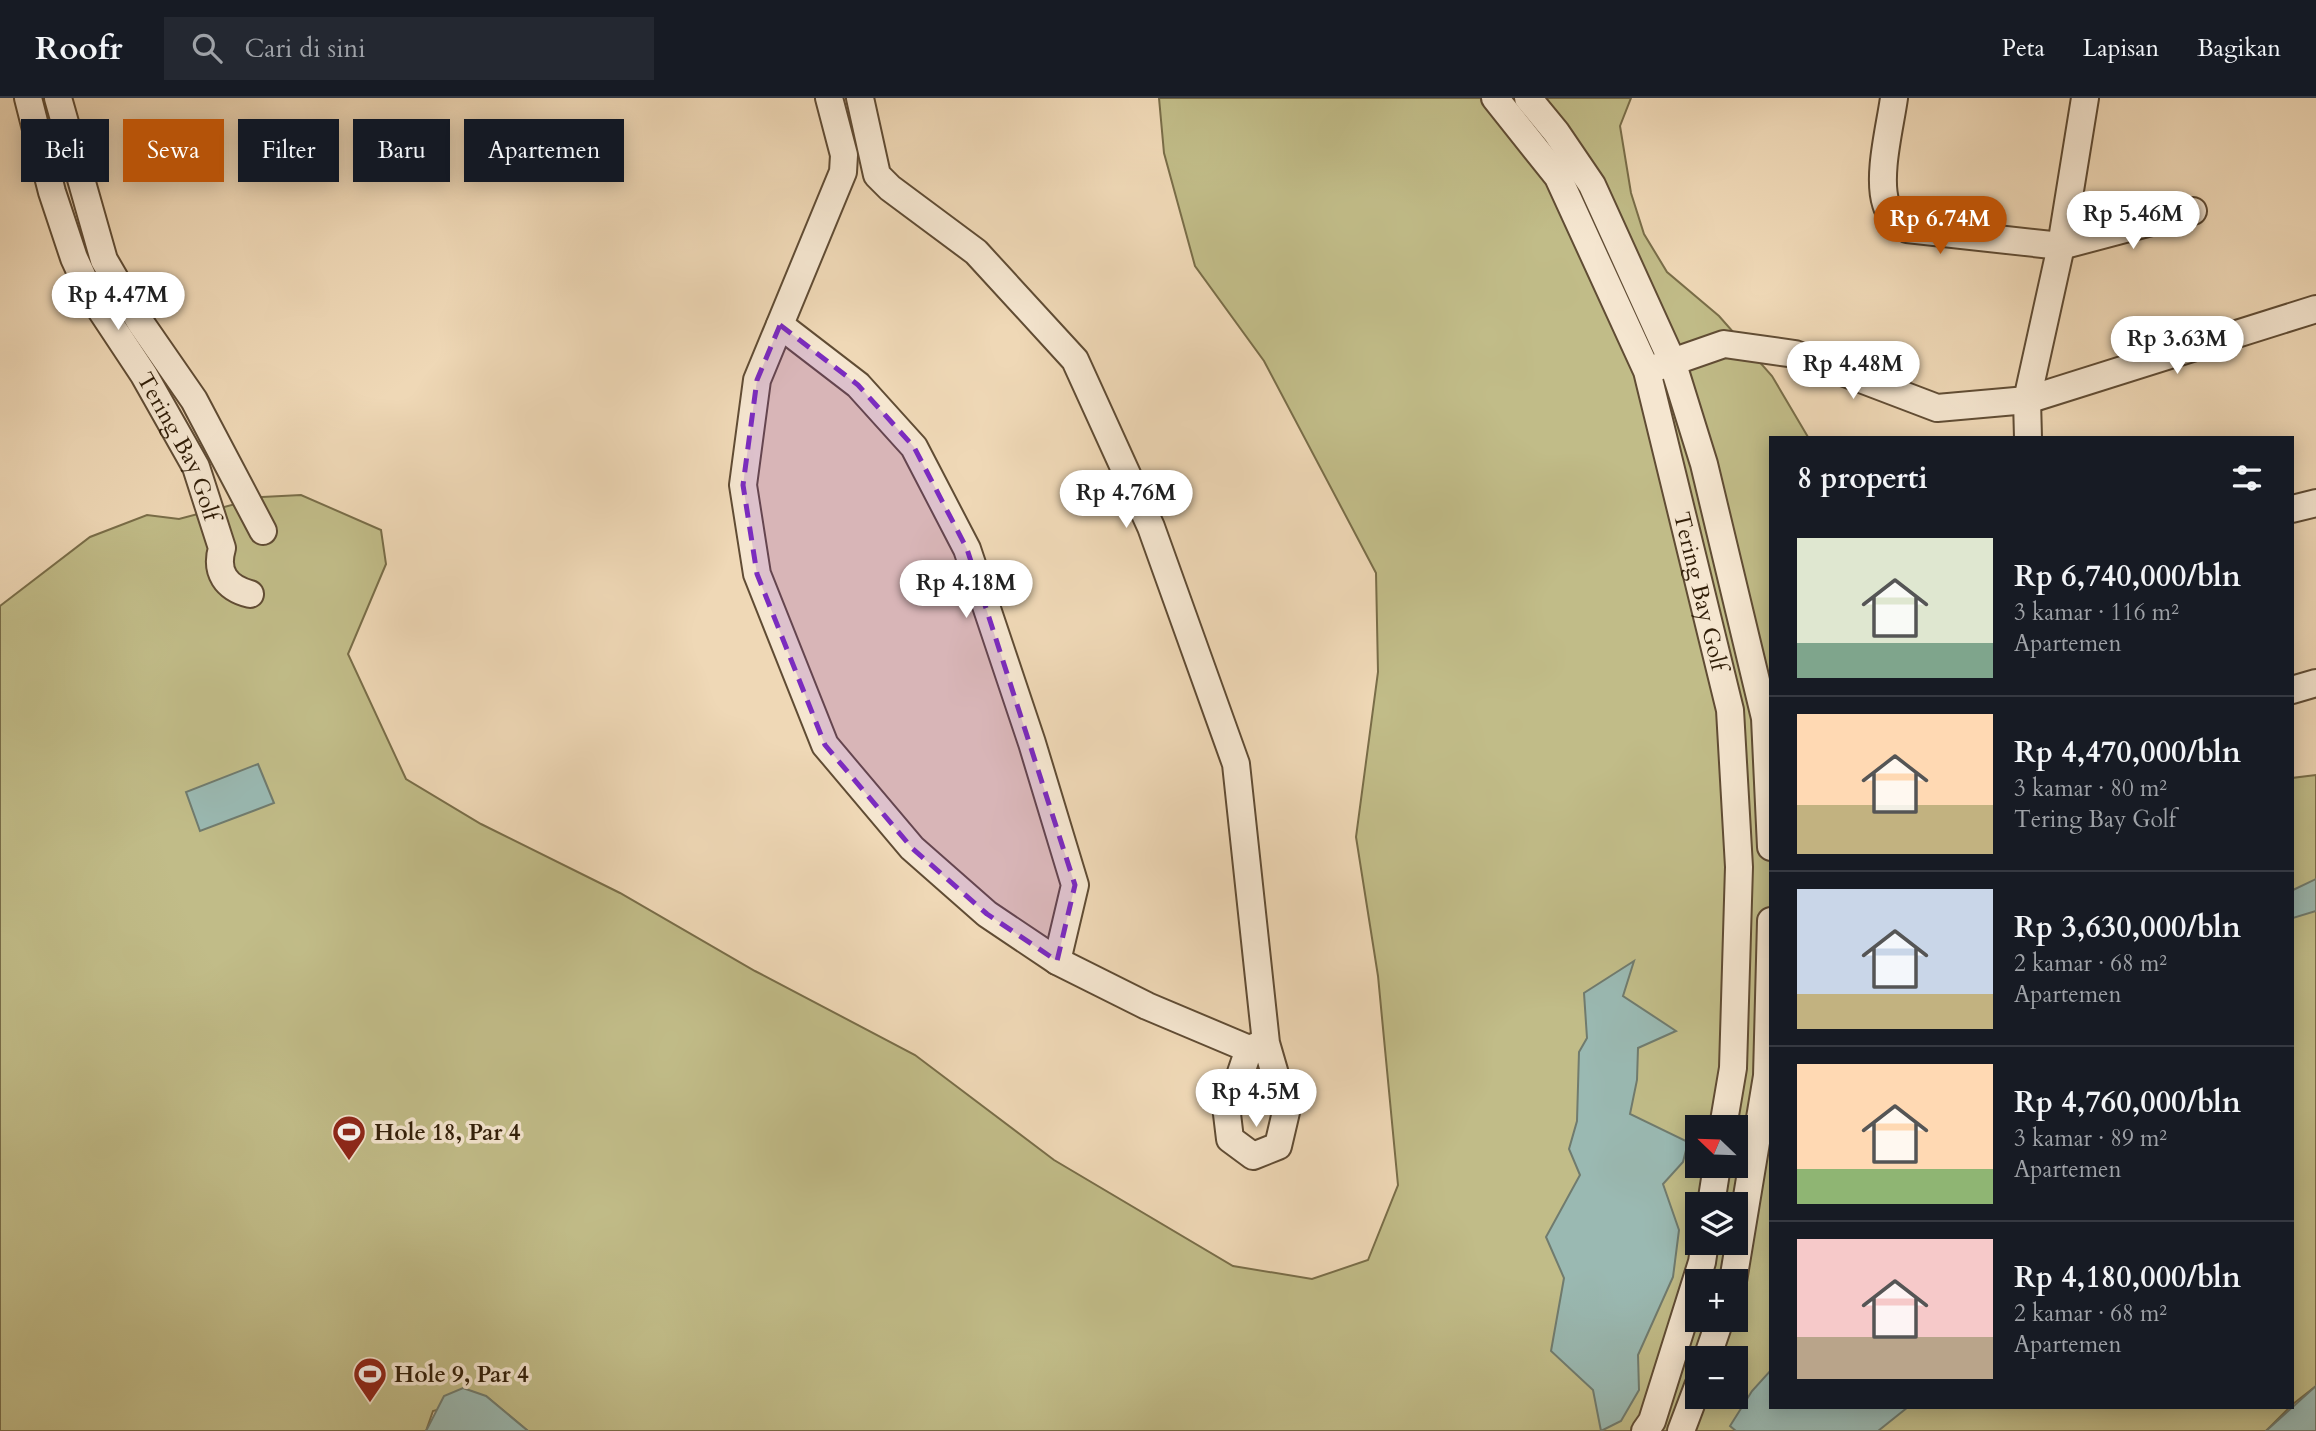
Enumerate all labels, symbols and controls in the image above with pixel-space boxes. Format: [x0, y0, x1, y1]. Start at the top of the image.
search box [164, 17, 654, 80]
text: Roofr [35, 26, 122, 71]
icon: search [188, 29, 226, 67]
text: Cari di sini [244, 31, 366, 66]
text: Peta [2002, 32, 2045, 65]
text: Lapisan [2083, 32, 2159, 65]
text: Bagikan [2197, 32, 2281, 65]
chip: Beli [21, 119, 109, 182]
chip: Sewa [123, 119, 224, 182]
chip: Filter [238, 119, 339, 182]
chip: Baru [353, 119, 450, 182]
chip: Apartemen [464, 119, 624, 182]
pin: Rp 5.46M [2061, 192, 2205, 251]
pin: Rp 6.74M [1868, 197, 2012, 256]
text: Rp 5.46M [2083, 198, 2183, 229]
text: Rp 6.74M [1890, 203, 1990, 234]
pin: Rp 4.47M [46, 272, 190, 332]
text: Rp 4.47M [68, 279, 168, 310]
pin: Rp 3.63M [2105, 316, 2249, 376]
text: Rp 3.63M [2127, 323, 2227, 354]
pin: Rp 4.48M [1781, 342, 1925, 401]
text: Rp 4.48M [1803, 348, 1903, 379]
street label: Tering Bay Golf [129, 367, 228, 528]
text: 8 properti [1797, 458, 1928, 499]
icon: filters [2228, 459, 2266, 497]
pin: Rp 4.76M [1054, 470, 1198, 530]
text: Rp 4.76M [1076, 477, 1176, 508]
street label: Tering Bay Golf [1666, 509, 1736, 677]
text: Rp 6,740,000/bln [2014, 556, 2241, 597]
pin: Rp 4.18M [894, 560, 1038, 620]
icon: home [1853, 566, 1937, 650]
text: Rp 4.18M [916, 567, 1016, 598]
text: 3 kamar · 116 m² [2014, 597, 2179, 628]
text: Apartemen [2014, 628, 2122, 659]
text: Rp 4,470,000/bln [2014, 732, 2241, 773]
icon: home [1853, 742, 1937, 826]
text: 3 kamar · 80 m² [2014, 773, 2167, 804]
text: Tering Bay Golf [2014, 804, 2176, 835]
text: Rp 3,630,000/bln [2014, 907, 2241, 948]
icon: home [1853, 917, 1937, 1001]
text: 2 kamar · 68 m² [2014, 948, 2167, 979]
text: Apartemen [2014, 979, 2122, 1010]
pin: Rp 4.5M [1191, 1070, 1321, 1129]
text: Rp 4.5M [1212, 1076, 1300, 1107]
text: Rp 4,760,000/bln [2014, 1082, 2241, 1123]
icon: home [1853, 1092, 1937, 1176]
sports icon: Hole 18, Par 4 [330, 1113, 368, 1162]
north arrow [1685, 1115, 1748, 1178]
map controls [1685, 1115, 1748, 1409]
place label: Hole 18, Par 4 [374, 1117, 521, 1148]
text: 3 kamar · 89 m² [2014, 1123, 2167, 1154]
text: Apartemen [2014, 1154, 2122, 1185]
button: layers [1685, 1192, 1748, 1255]
text: Rp 4,180,000/bln [2014, 1257, 2241, 1298]
icon: home [1853, 1267, 1937, 1351]
button: + [1685, 1269, 1748, 1332]
text: 2 kamar · 68 m² [2014, 1298, 2167, 1329]
text: Apartemen [2014, 1329, 2122, 1360]
button: − [1685, 1346, 1748, 1409]
sports icon: Hole 9, Par 4 [351, 1355, 389, 1404]
place label: Hole 9, Par 4 [394, 1359, 529, 1390]

